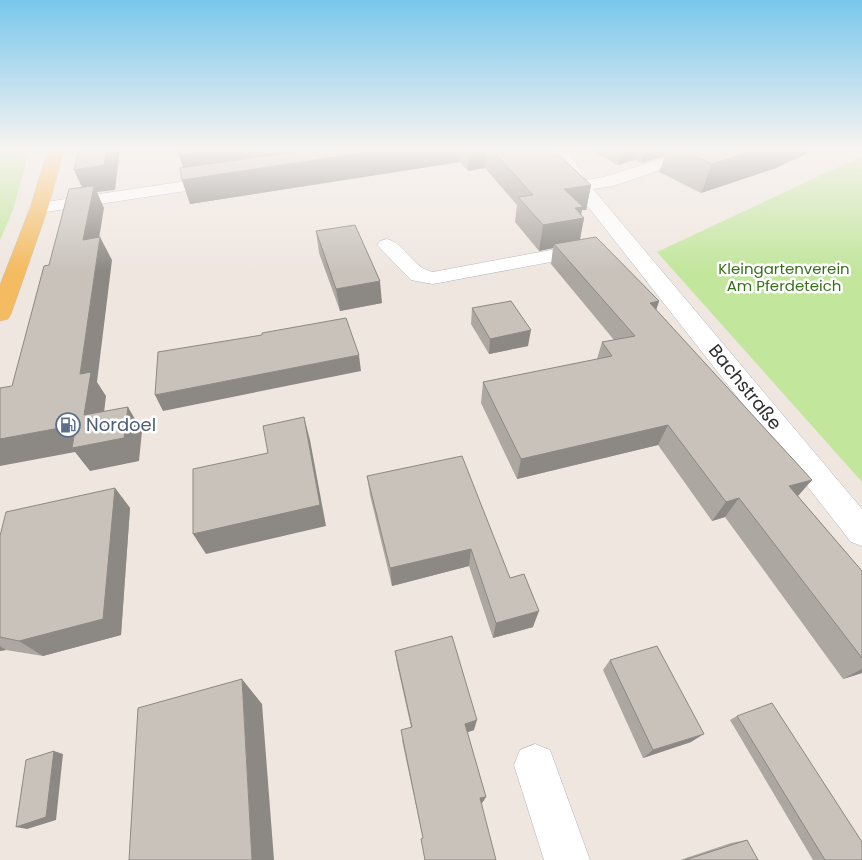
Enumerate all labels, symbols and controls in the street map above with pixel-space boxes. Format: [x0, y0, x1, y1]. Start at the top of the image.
park label: Kleingartenverein Am Pferdeteich [718, 258, 850, 296]
street label: Bachstraße [703, 338, 788, 435]
fuel station icon: Nordoel [55, 412, 81, 438]
place label: Nordoel [86, 412, 156, 437]

